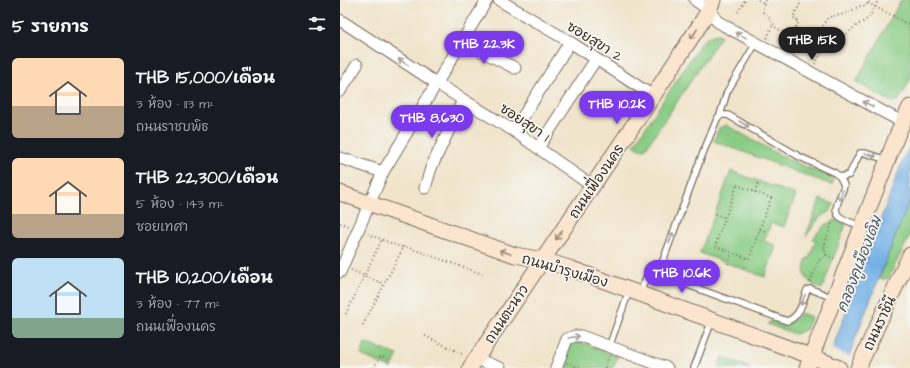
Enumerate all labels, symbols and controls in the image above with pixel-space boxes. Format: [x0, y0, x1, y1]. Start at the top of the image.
icon: filters [306, 13, 328, 35]
text: 5 รายการ [12, 15, 89, 39]
street label: ซอยสุขา 2 [563, 17, 626, 67]
pin: THB 15K [775, 27, 849, 61]
one-way arrow [690, 28, 698, 39]
pin: THB 22.3K [438, 31, 530, 65]
one-way arrow [735, 31, 747, 38]
text: THB 15K [787, 31, 837, 49]
text: THB 22.3K [453, 35, 515, 53]
one-way arrow [398, 58, 409, 66]
text: THB 15,000/เดือน [136, 66, 275, 90]
icon: home [44, 74, 92, 122]
pin: THB 10.2K [571, 91, 663, 125]
text: 3 ห้อง · 113 m² [136, 95, 214, 113]
text: THB 10.2K [588, 95, 646, 113]
street label: ซอยสุขา 1 [495, 99, 554, 147]
one-way arrow [862, 99, 874, 107]
pin: THB 8,630 [386, 105, 478, 139]
text: THB 8,630 [400, 109, 464, 127]
text: ถนนราชบพิธ [136, 118, 209, 136]
one-way arrow [738, 120, 750, 128]
street label: ถนนเฟื่องนคร [561, 138, 629, 223]
one-way arrow [864, 152, 877, 159]
text: THB 22,300/เดือน [136, 166, 278, 190]
icon: home [44, 174, 92, 222]
one-way arrow [837, 188, 845, 200]
text: 5 ห้อง · 143 m² [136, 195, 224, 213]
water label: คลองคูเมืองเดิม [831, 212, 888, 315]
text: ซอยเทศา [136, 218, 188, 236]
one-way arrow [555, 229, 563, 240]
one-way arrow [668, 232, 676, 244]
one-way arrow [499, 247, 511, 255]
street label: ถนนบำรุงเมือง [519, 249, 610, 293]
pin: THB 10.6K [636, 260, 728, 294]
text: THB 10.6K [653, 264, 711, 282]
text: THB 10,200/เดือน [136, 266, 273, 290]
icon: home [44, 274, 92, 322]
street label: ถนนตะนาว [480, 281, 534, 348]
street label: ถนนราชินี [859, 292, 902, 354]
one-way arrow [799, 293, 806, 305]
text: 3 ห้อง · 77 m² [136, 295, 220, 313]
text: ถนนเฟื่องนคร [136, 318, 216, 336]
one-way arrow [567, 333, 580, 341]

